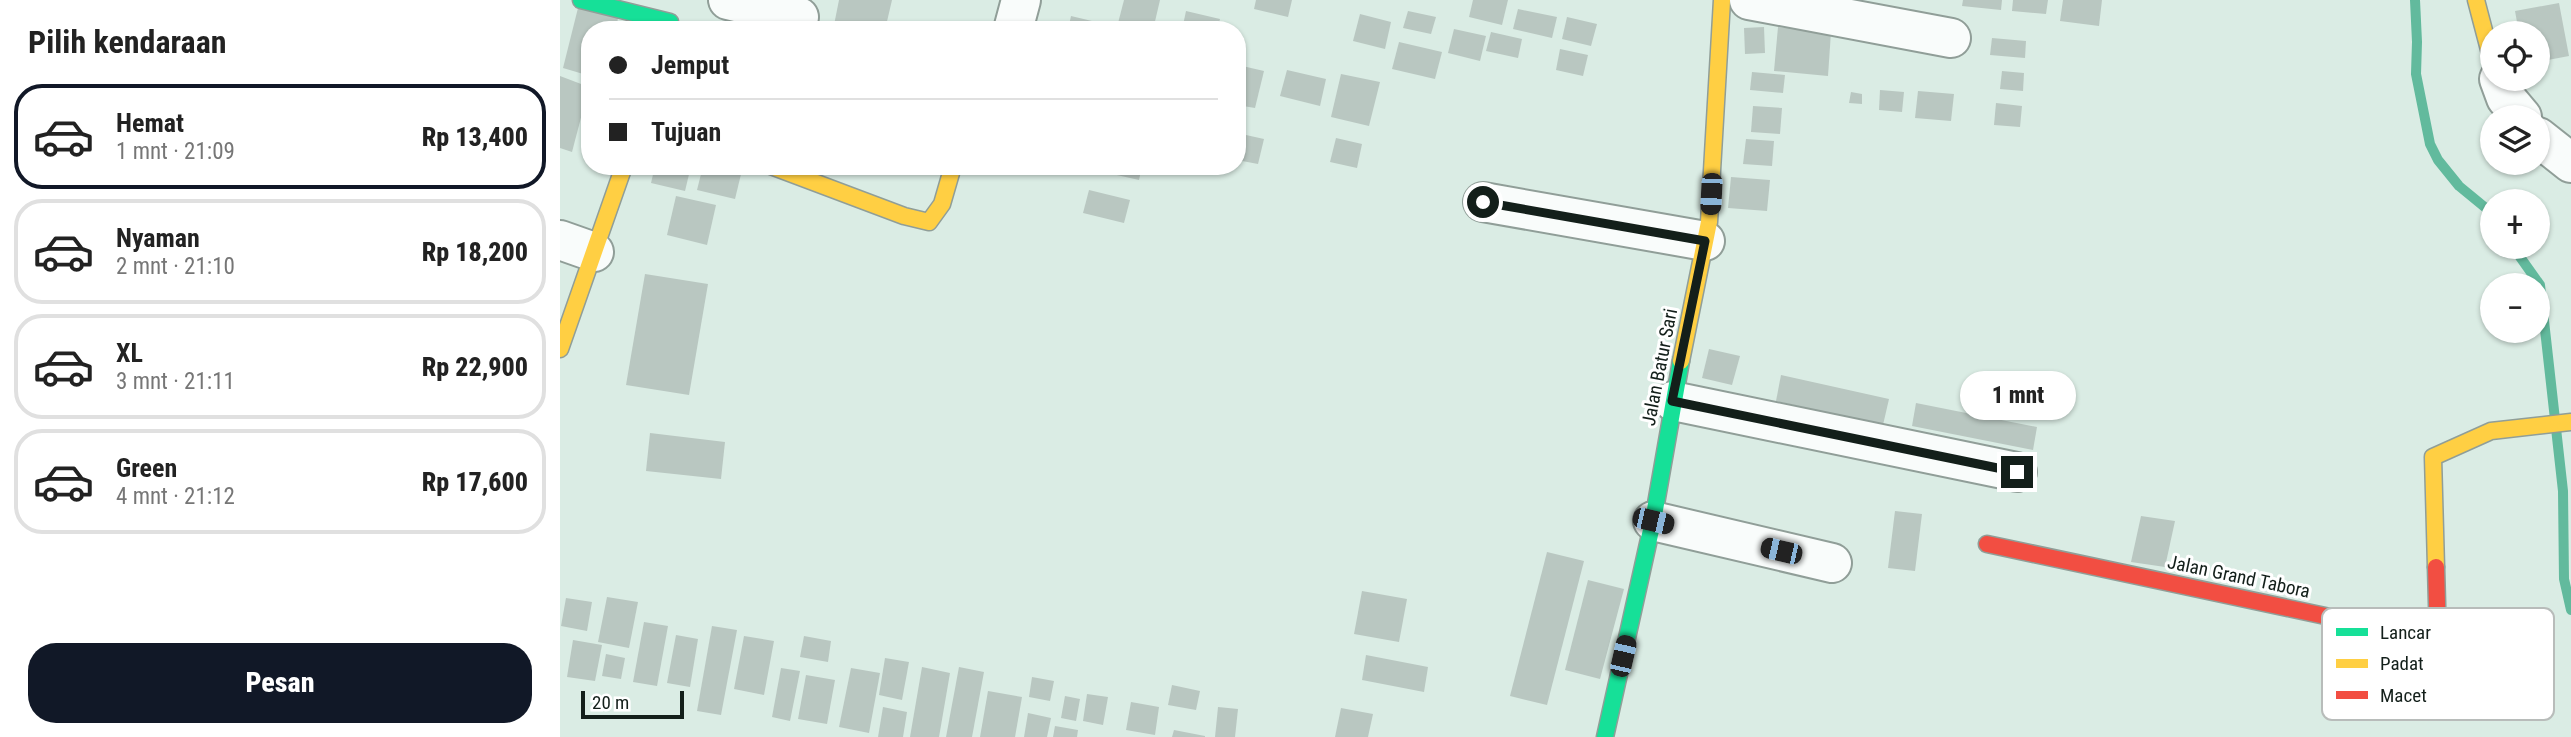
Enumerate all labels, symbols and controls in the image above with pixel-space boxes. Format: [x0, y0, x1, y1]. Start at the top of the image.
map controls [2480, 21, 2550, 343]
button: locate [2480, 21, 2550, 91]
text: Pilih kendaraan [28, 23, 227, 61]
text: Jemput [651, 50, 729, 80]
icon: car [32, 105, 95, 168]
button: layers [2480, 105, 2550, 175]
text: Hemat [116, 108, 184, 138]
text: Tujuan [651, 117, 721, 147]
text: Rp 13,400 [422, 122, 528, 152]
text: 1 mnt · 21:09 [116, 138, 235, 165]
car [1700, 172, 1723, 216]
route start [1467, 186, 1499, 218]
button: + [2480, 189, 2550, 259]
icon: car [32, 220, 95, 283]
text: Nyaman [116, 223, 200, 253]
text: Rp 18,200 [422, 237, 528, 267]
text: 2 mnt · 21:10 [116, 253, 235, 280]
button: − [2480, 273, 2550, 343]
street label: Jalan Batur Sari [1637, 307, 1682, 428]
icon: car [32, 335, 95, 398]
text: XL [116, 338, 143, 368]
text: Rp 22,900 [422, 352, 528, 382]
text: 3 mnt · 21:11 [116, 368, 235, 395]
callout: 1 mnt [1959, 370, 2075, 420]
text: 1 mnt [1992, 382, 2044, 409]
icon: car [32, 450, 95, 513]
text: Green [116, 453, 177, 483]
route end [2001, 456, 2033, 488]
text: Rp 17,600 [422, 467, 528, 497]
text: 4 mnt · 21:12 [116, 483, 235, 510]
car [1631, 506, 1676, 536]
car [1759, 536, 1804, 566]
street label: Jalan Grand Tabora [2166, 550, 2312, 603]
legend [2322, 608, 2554, 720]
text: Lancar [2380, 621, 2431, 644]
car [1609, 633, 1638, 679]
button: Pesan [28, 643, 532, 723]
text: Padat [2380, 652, 2424, 675]
text: Macet [2380, 684, 2427, 707]
scale bar [581, 688, 684, 720]
text: 20 m [592, 691, 629, 714]

